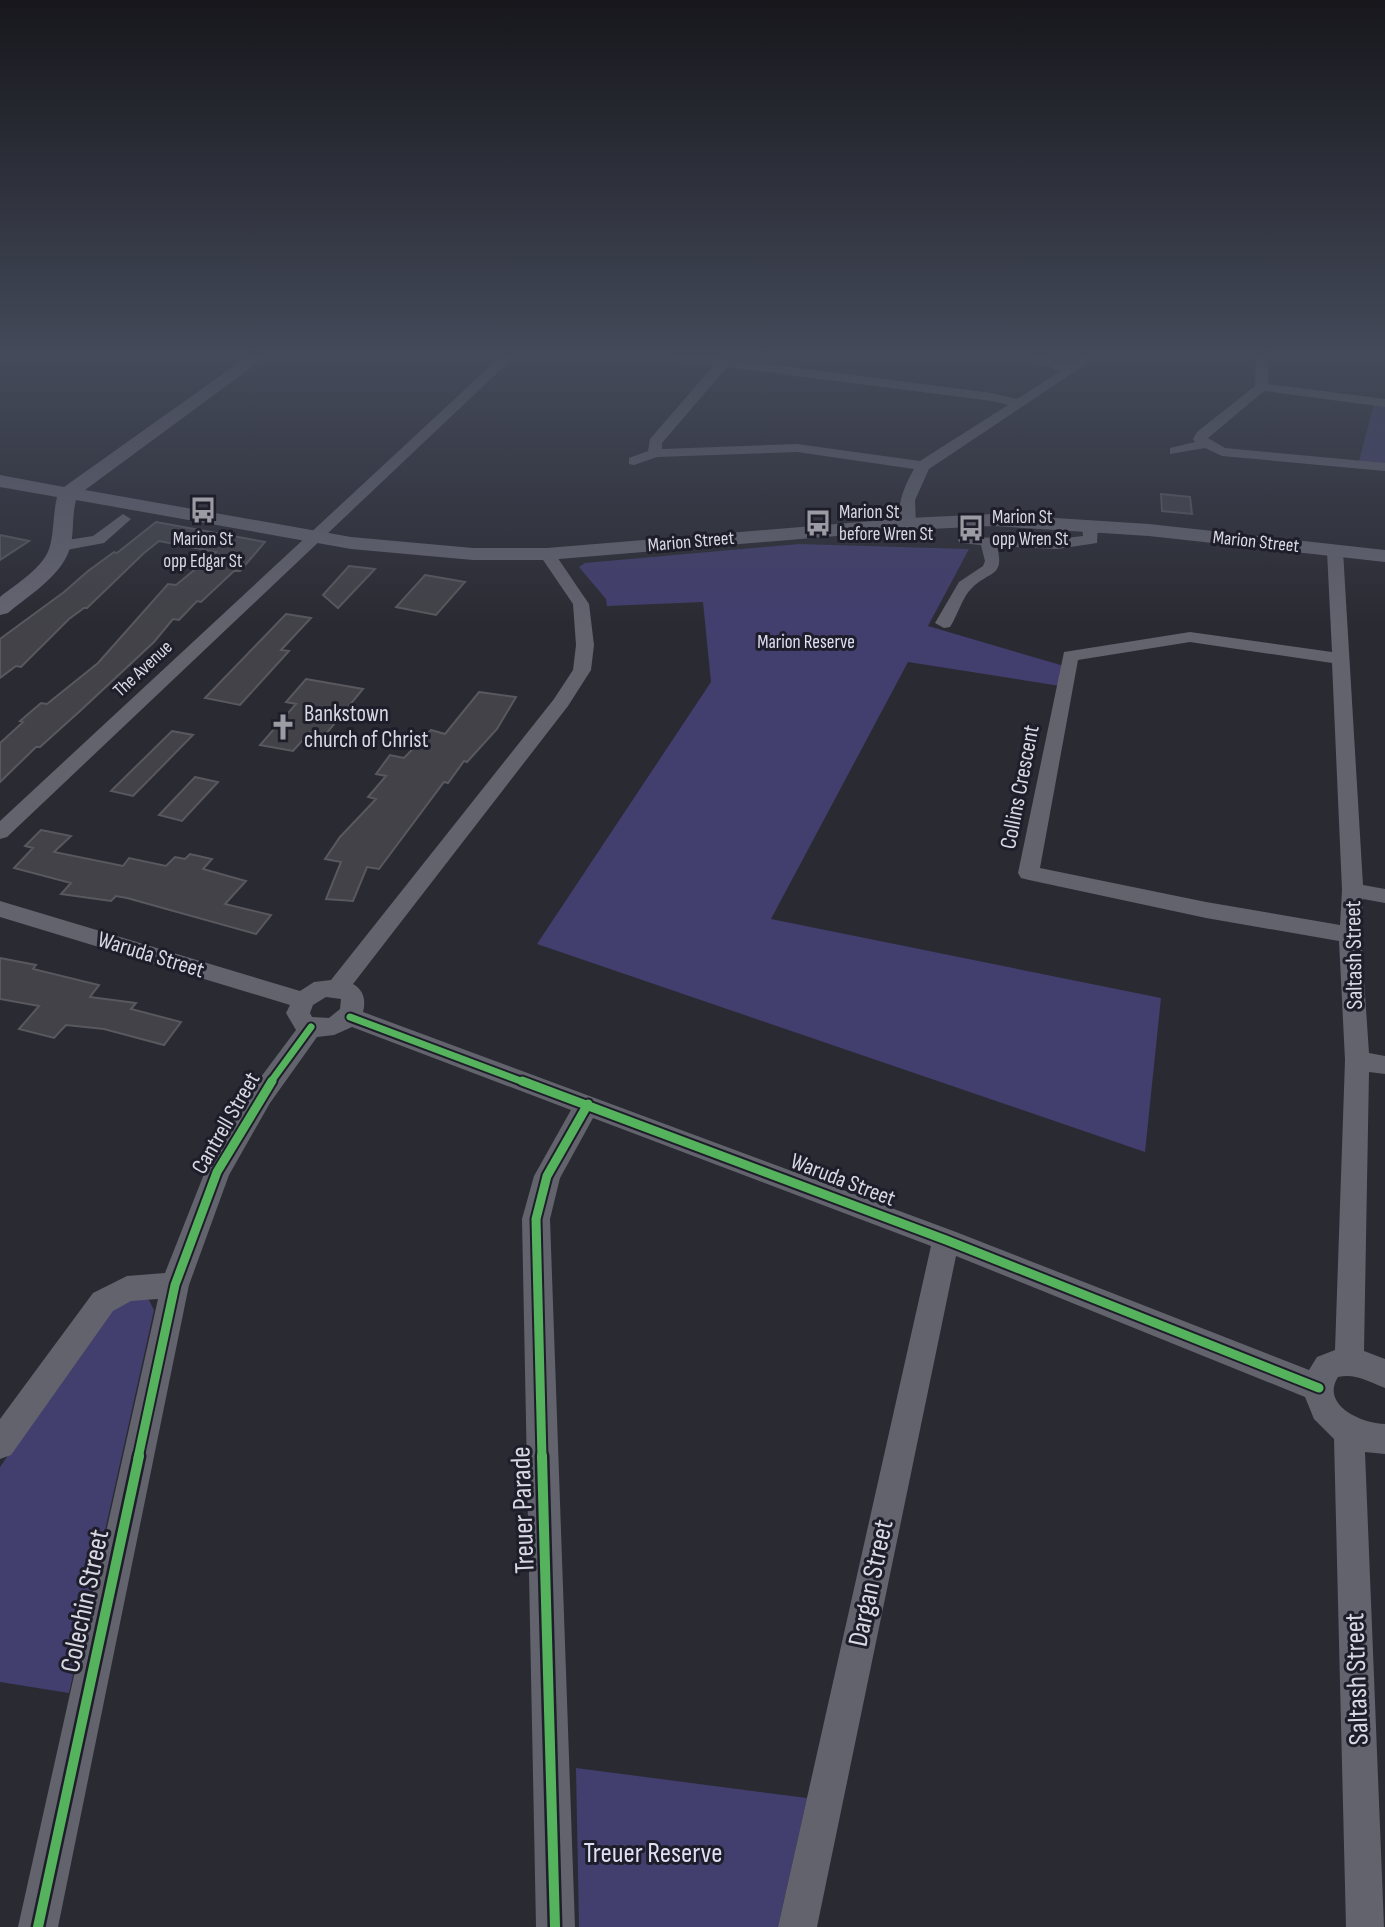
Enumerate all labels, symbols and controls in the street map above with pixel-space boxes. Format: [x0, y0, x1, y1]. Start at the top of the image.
bus stop icon: Marion St opp Edgar St [188, 495, 218, 525]
place label: Marion St before Wren St [839, 501, 934, 546]
place label: Marion St opp Wren St [992, 506, 1069, 551]
bus stop icon: Marion St before Wren St [803, 508, 833, 538]
bus stop icon: Marion St opp Wren St [956, 513, 986, 543]
street label: Marion Street [1212, 526, 1301, 558]
street label: Marion Street [647, 527, 735, 557]
place label: Marion St opp Edgar St [163, 528, 243, 573]
park label: Marion Reserve [757, 631, 855, 654]
street label: The Avenue [109, 636, 177, 702]
place label: Bankstown church of Christ [304, 700, 429, 754]
church icon: Bankstown church of Christ [268, 712, 298, 742]
street label: Collins Crescent [994, 723, 1046, 851]
street label: Saltash Street [1339, 900, 1369, 1010]
street label: Waruda Street [94, 926, 208, 984]
street label: Cantrell Street [186, 1067, 266, 1179]
street label: Waruda Street [787, 1147, 899, 1213]
street label: Treuer Parade [504, 1446, 542, 1574]
street label: Dargan Street [841, 1517, 901, 1649]
street label: Colechin Street [54, 1526, 116, 1676]
street label: Saltash Street [1338, 1612, 1376, 1746]
park label: Treuer Reserve [584, 1837, 722, 1870]

